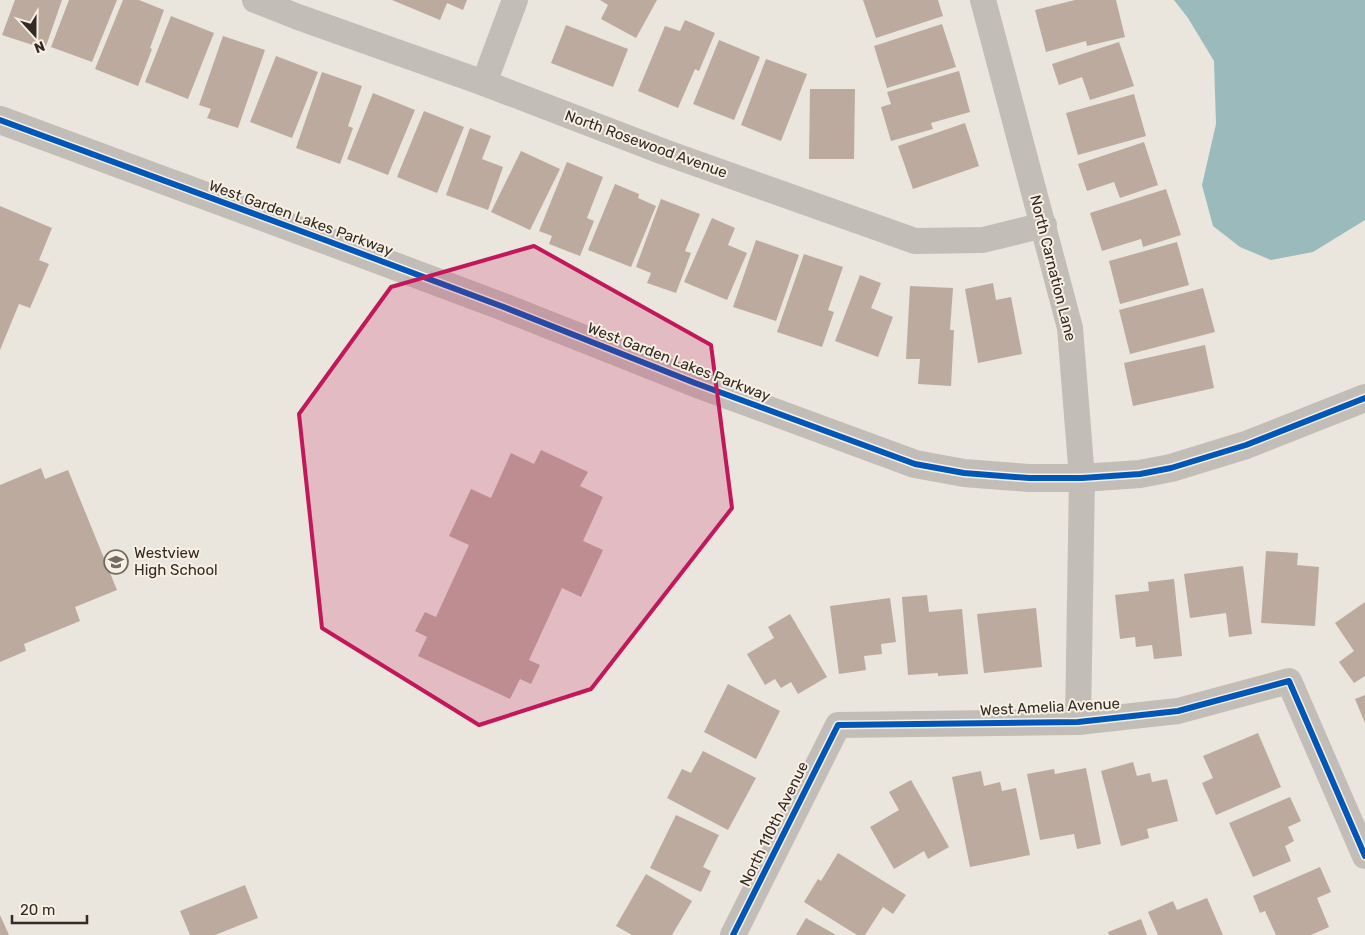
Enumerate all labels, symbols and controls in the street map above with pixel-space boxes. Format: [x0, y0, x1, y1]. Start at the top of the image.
north arrow [10, 10, 60, 60]
text: N [32, 37, 47, 56]
street label: North Rosewood Avenue [562, 106, 730, 182]
street label: West Garden Lakes Parkway [206, 176, 396, 260]
street label: North Carnation Lane [1026, 193, 1080, 343]
street label: West Garden Lakes Parkway [585, 319, 773, 405]
place label: Westview High School [134, 544, 218, 579]
school or university icon: Westview High School [103, 549, 129, 575]
street label: West Amelia Avenue [980, 694, 1120, 720]
street label: North 110th Avenue [736, 759, 812, 889]
scale bar [12, 892, 88, 924]
text: 20 m [20, 901, 55, 919]

